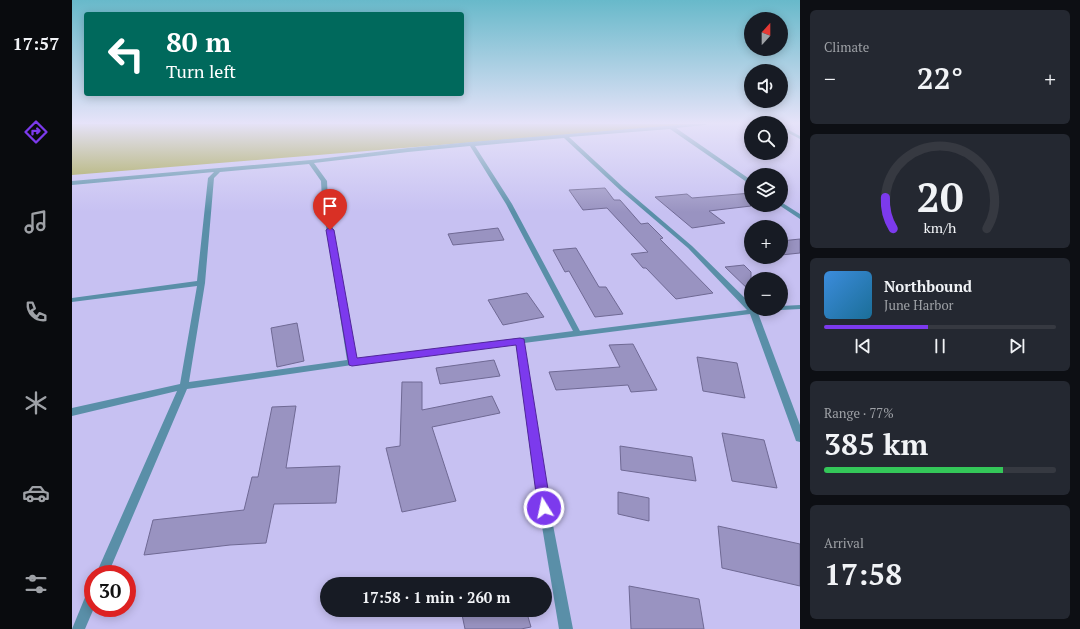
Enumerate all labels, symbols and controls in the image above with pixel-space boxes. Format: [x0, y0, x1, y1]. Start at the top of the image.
north arrow [744, 12, 788, 56]
map controls [744, 12, 788, 316]
text: 80 m [166, 23, 231, 60]
icon: left [100, 28, 152, 80]
text: 17:57 [13, 31, 59, 55]
text: Climate [824, 38, 869, 56]
text: 22° [917, 58, 963, 98]
text: Turn left [166, 59, 236, 83]
button: sound [744, 64, 788, 108]
text: − [824, 64, 836, 93]
text: + [1044, 64, 1056, 93]
button: search [744, 116, 788, 160]
icon: directions [22, 118, 50, 146]
button: layers [744, 168, 788, 212]
text: 20 [916, 168, 964, 223]
pin [313, 189, 347, 230]
icon: arrive [319, 195, 341, 217]
icon: music [22, 208, 50, 236]
text: km/h [924, 217, 957, 236]
button: + [744, 220, 788, 264]
button: − [744, 272, 788, 316]
text: Northbound [884, 276, 972, 296]
text: June Harbor [884, 296, 954, 314]
icon: phone [22, 298, 50, 326]
icon: previous [852, 335, 874, 357]
icon: pause [929, 335, 951, 357]
icon: next [1006, 335, 1028, 357]
icon: climate [22, 389, 50, 417]
text: Range · 77% [824, 404, 894, 422]
text: 385 km [824, 424, 928, 464]
icon: car [22, 479, 50, 507]
position arrow [523, 487, 565, 529]
text: Arrival [824, 534, 864, 552]
text: 17:58 [824, 554, 902, 594]
speed limit sign: 30 [84, 565, 136, 617]
icon: filters [22, 570, 50, 598]
text: 17:58 · 1 min · 260 m [362, 587, 510, 607]

